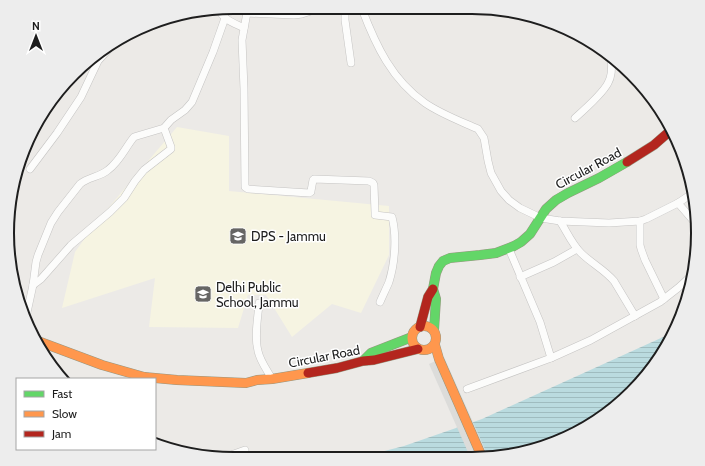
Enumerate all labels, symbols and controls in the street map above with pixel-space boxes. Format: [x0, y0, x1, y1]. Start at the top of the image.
north arrow [16, 16, 56, 56]
text: N [32, 19, 40, 33]
street label: Circular Road [552, 144, 624, 192]
school or university icon: DPS - Jammu [228, 226, 248, 246]
place label: DPS - Jammu [251, 228, 326, 244]
place label: Delhi Public School, Jammu [216, 279, 299, 310]
school or university icon: Delhi Public School, Jammu [193, 284, 213, 304]
street label: Circular Road [287, 341, 361, 371]
legend [16, 378, 156, 450]
text: Fast [52, 386, 72, 401]
text: Slow [52, 406, 77, 421]
text: Jam [51, 426, 71, 441]

